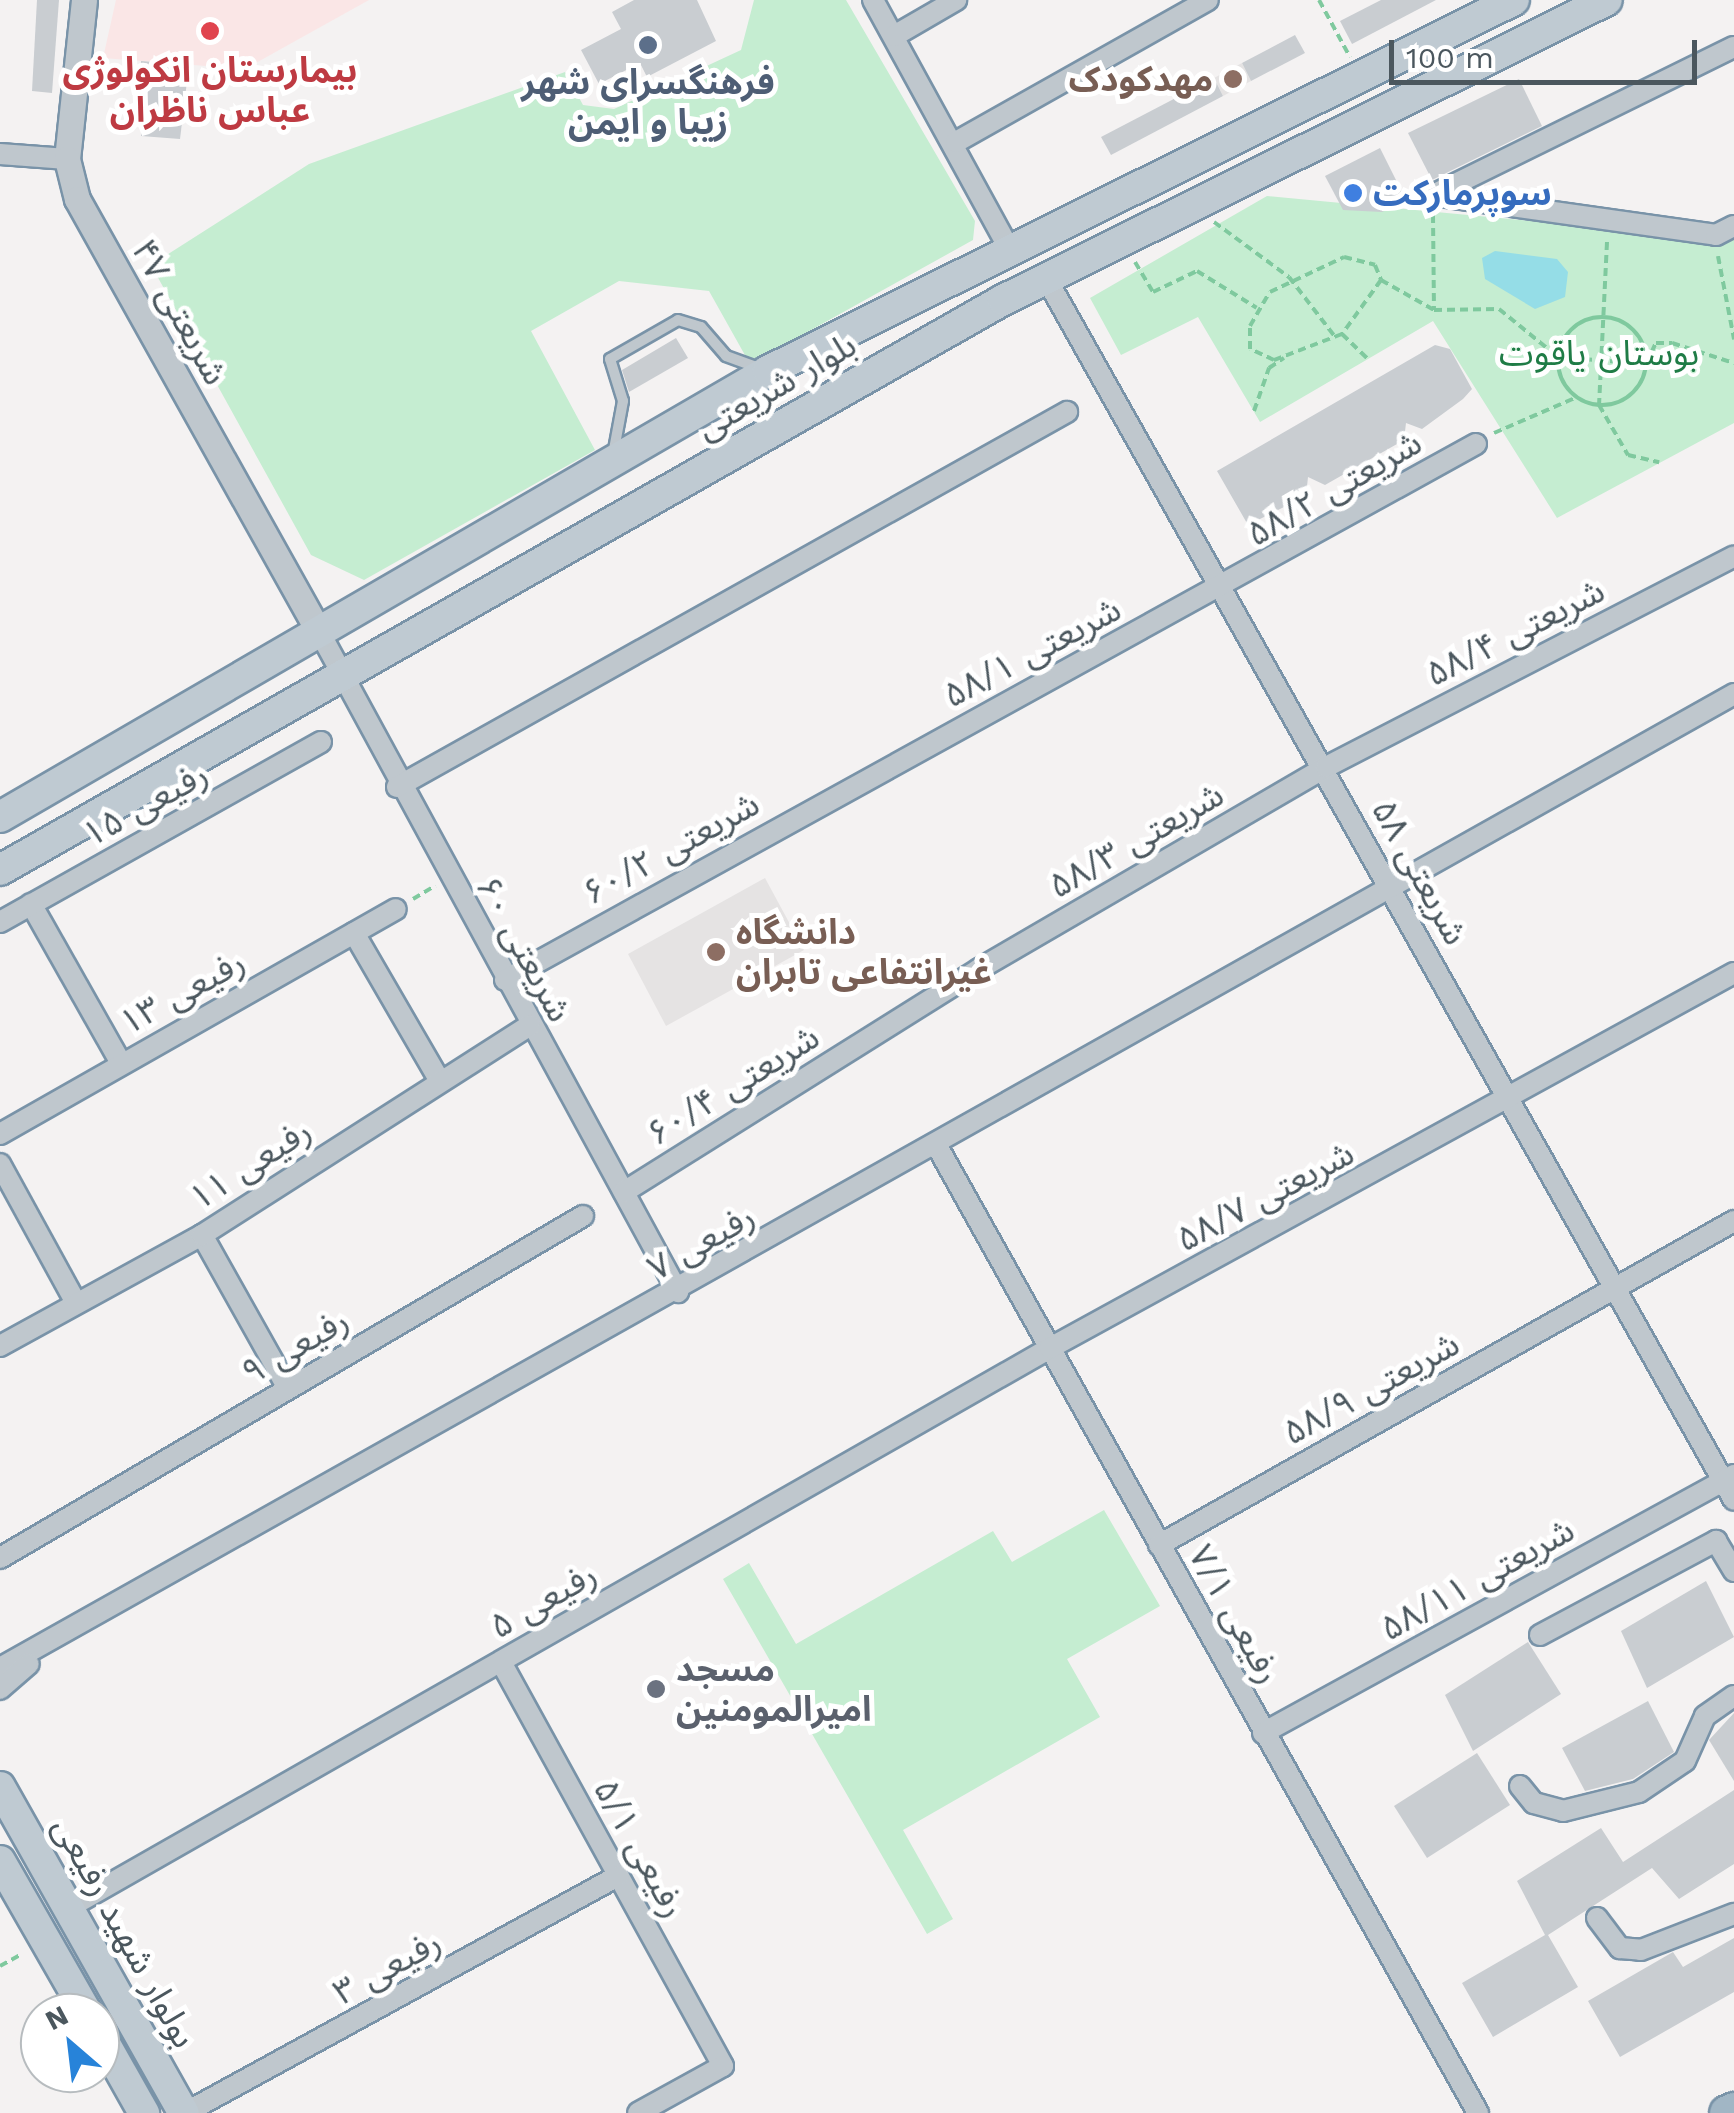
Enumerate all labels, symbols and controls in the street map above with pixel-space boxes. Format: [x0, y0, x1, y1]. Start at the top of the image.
marker: بیمارستان انکولوژی عباس ناظران [197, 18, 223, 44]
scale bar [1394, 20, 1702, 82]
marker: فرهنگسرای شهر زیبا و ایمن [637, 34, 659, 56]
text: 100 m [1406, 40, 1494, 75]
place label: بیمارستان انکولوژی عباس ناظران [63, 49, 357, 131]
place label: مهدکودک [1069, 58, 1213, 100]
place label: فرهنگسرای شهر زیبا و ایمن [521, 61, 775, 143]
marker: مهدکودک [1222, 68, 1244, 90]
place label: سوپرمارکت [1373, 172, 1552, 214]
marker: سوپرمارکت [1342, 182, 1364, 204]
street label: شریعتی ۴۷ [123, 232, 237, 392]
street label: بلوار شریعتی [689, 323, 863, 449]
park label: بوستان یاقوت [1499, 332, 1699, 374]
street label: شریعتی ۵۸/۲ [1239, 421, 1429, 555]
street label: شریعتی ۵۸/۴ [1419, 569, 1611, 695]
street label: شریعتی ۵۸/۱ [936, 588, 1128, 716]
street label: رفیعی ۱۵ [75, 753, 215, 855]
street label: شریعتی ۵۸/۳ [1041, 773, 1231, 907]
street label: شریعتی ۶۰/۲ [576, 782, 766, 914]
street label: شریعتی ۵۸ [1363, 792, 1477, 952]
street label: شریعتی ۶۰ [467, 869, 581, 1029]
place label: دانشگاه غیرانتفاعی تابران [736, 911, 992, 993]
street label: رفیعی ۱۳ [112, 941, 252, 1043]
marker: دانشگاه غیرانتفاعی تابران [705, 941, 727, 963]
street label: شریعتی ۶۰/۴ [639, 1016, 827, 1154]
street label: رفیعی ۱۱ [181, 1109, 319, 1219]
street label: شریعتی ۵۸/۷ [1169, 1132, 1361, 1260]
street label: رفیعی ۷ [640, 1195, 762, 1289]
street label: رفیعی ۹ [234, 1299, 356, 1393]
street label: شریعتی ۵۸/۹ [1276, 1322, 1466, 1454]
street label: شریعتی ۵۸/۱۱ [1373, 1508, 1581, 1650]
street label: رفیعی ۷/۱ [1180, 1537, 1290, 1691]
street label: رفیعی ۵ [482, 1553, 604, 1647]
place label: مسجد امیرالمومنین [676, 1648, 872, 1730]
marker: مسجد امیرالمومنین [645, 1678, 667, 1700]
street label: رفیعی ۵/۱ [585, 1771, 695, 1925]
street label: بولوار شهید رفیعی [44, 1809, 206, 2055]
street label: رفیعی ۳ [326, 1920, 448, 2014]
north arrow [20, 1993, 120, 2093]
text: N [40, 1998, 74, 2037]

